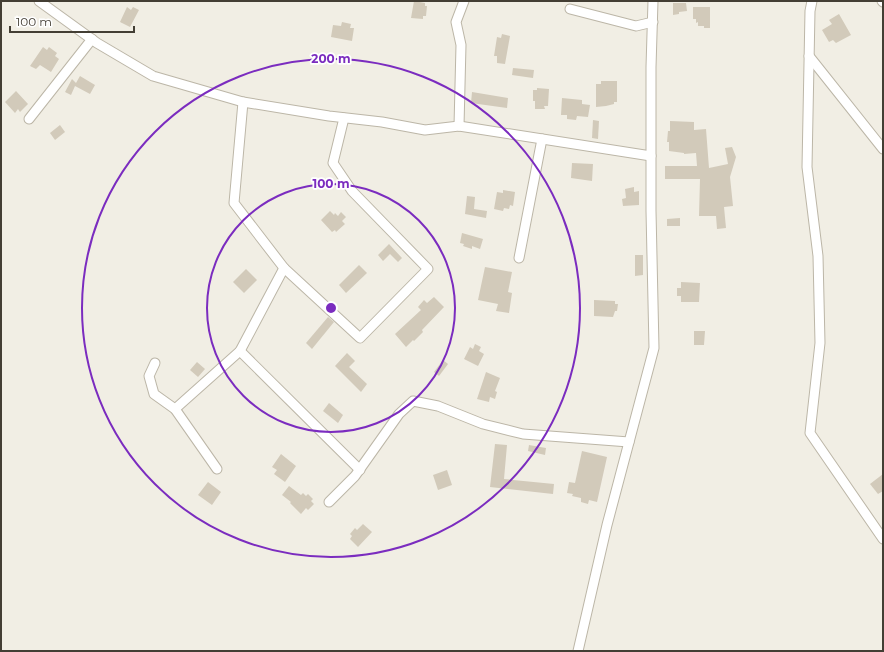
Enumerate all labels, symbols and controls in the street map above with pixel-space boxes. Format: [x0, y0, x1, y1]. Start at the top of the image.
scale bar [10, 8, 134, 34]
text: 100 m [16, 14, 52, 29]
text: 200 m [311, 51, 351, 66]
text: 100 m [313, 176, 349, 191]
centre of rings [324, 301, 338, 315]

